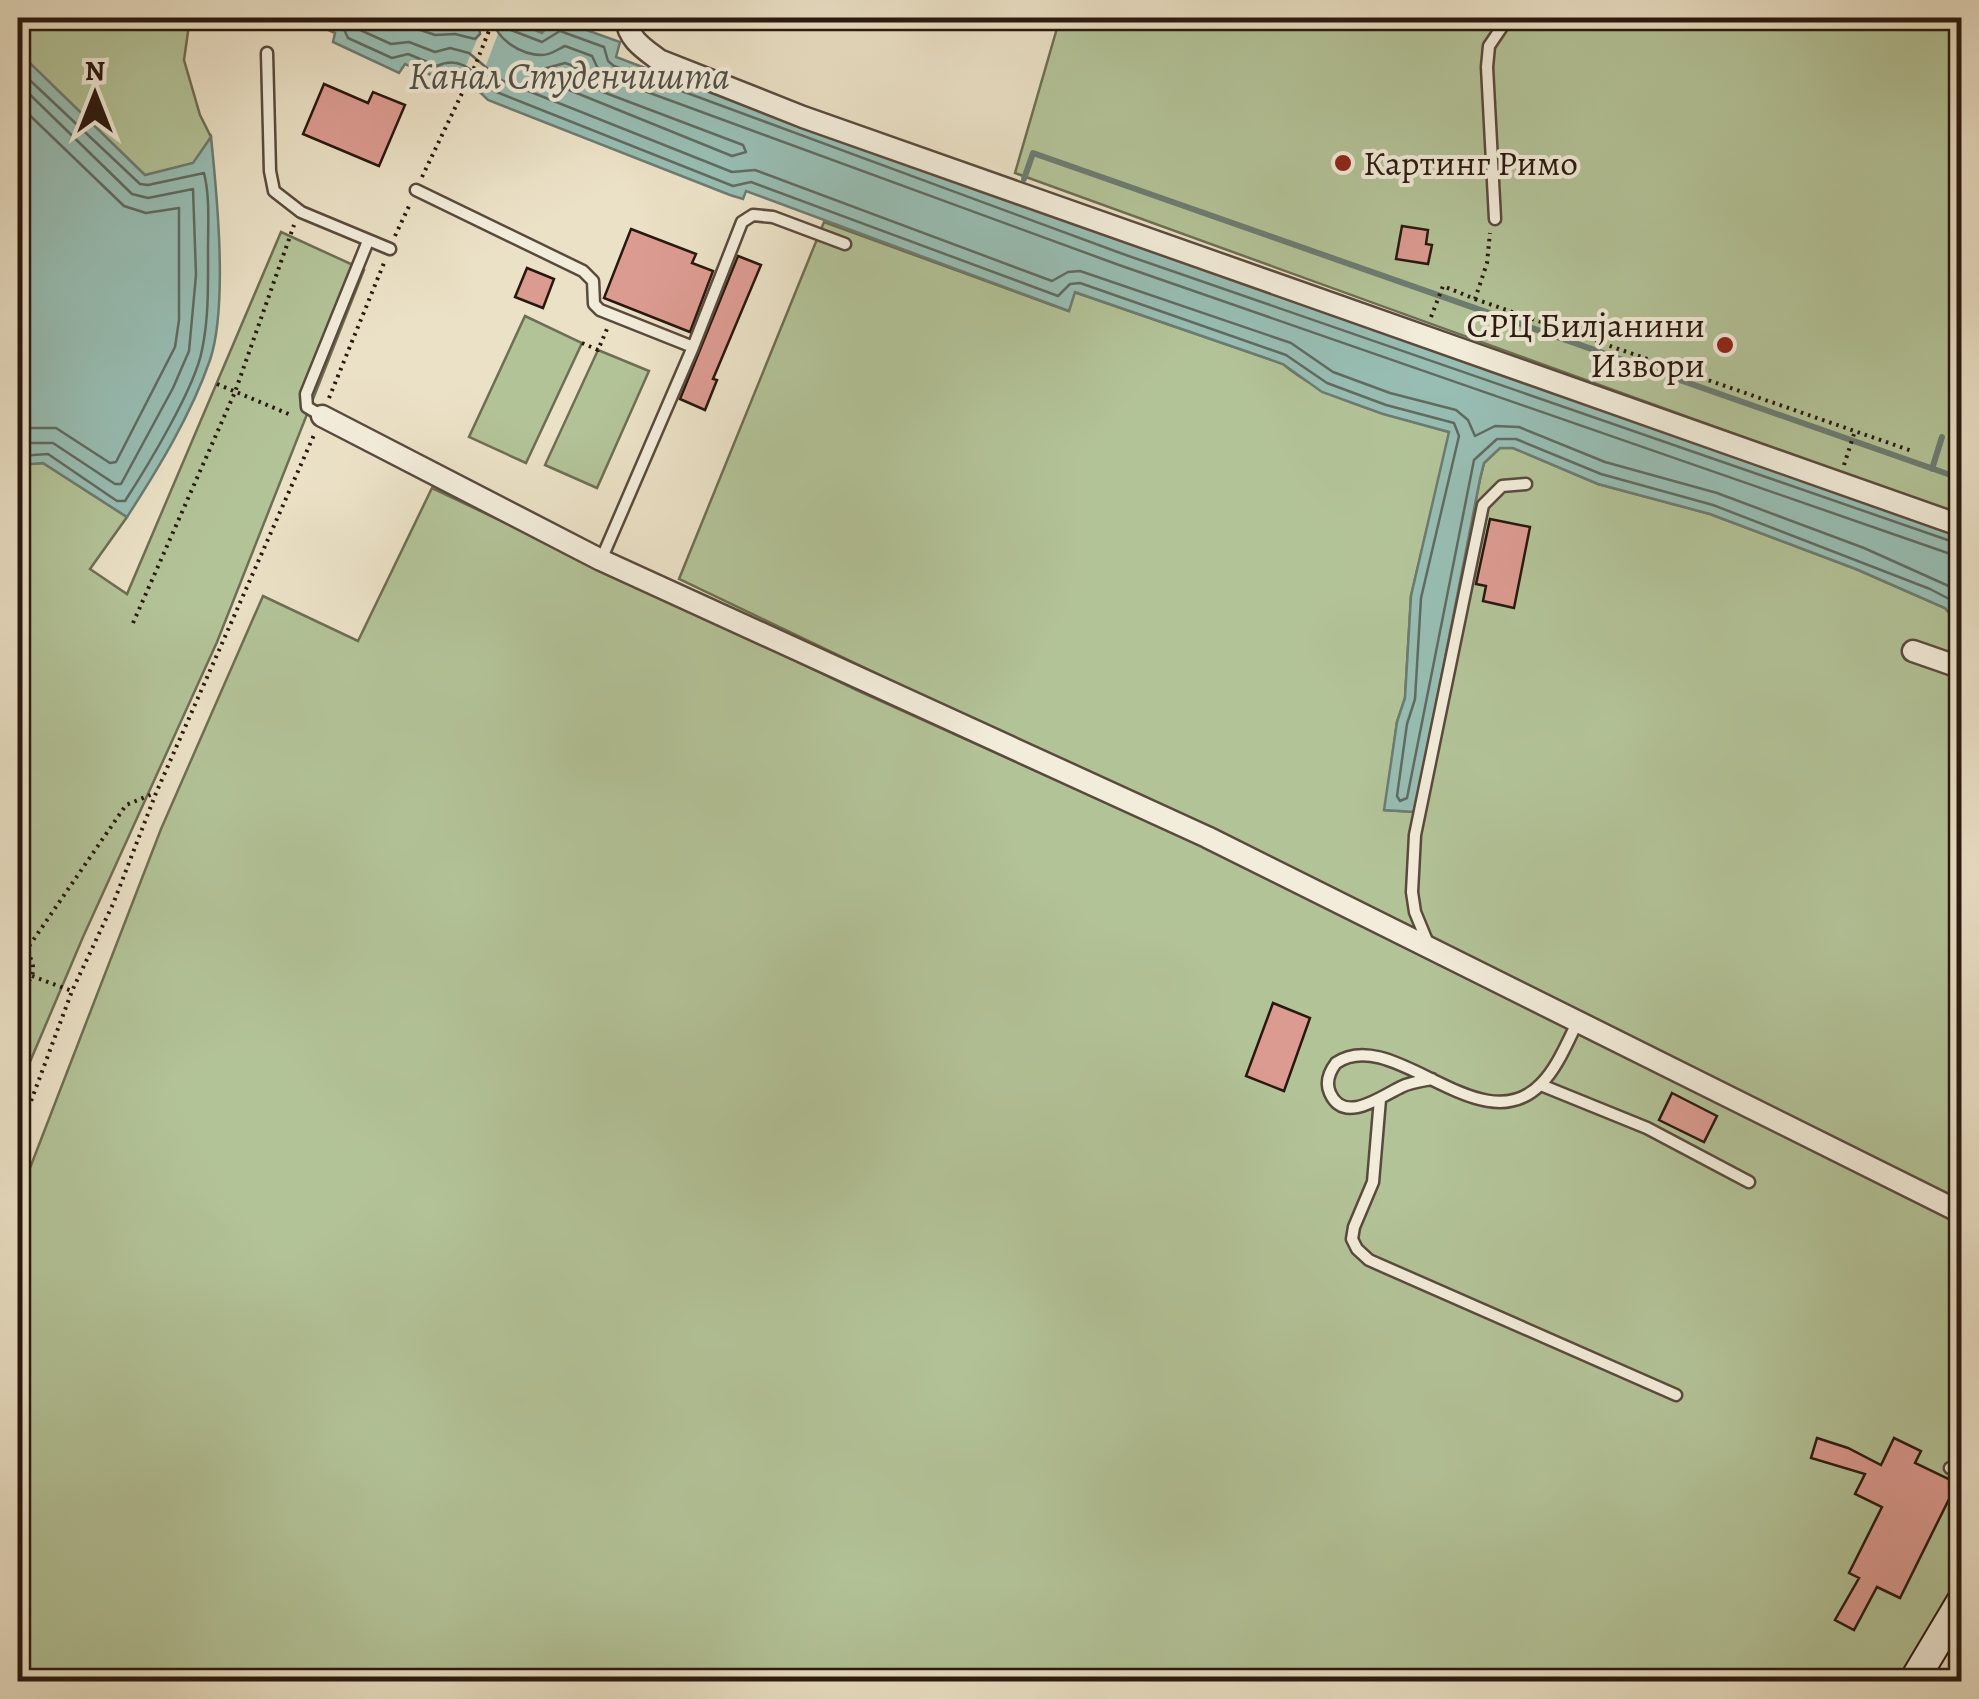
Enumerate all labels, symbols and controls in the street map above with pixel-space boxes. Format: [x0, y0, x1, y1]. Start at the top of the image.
north arrow [45, 45, 145, 145]
water label: Канал Студенчишта [408, 50, 730, 102]
text: N [85, 52, 105, 90]
place label: Картинг Римо [1363, 139, 1578, 187]
marker: Картинг Римо [1332, 152, 1354, 174]
place label: СРЦ Билјанини Извори [1467, 301, 1705, 389]
marker: СРЦ Билјанини Извори [1714, 334, 1736, 356]

